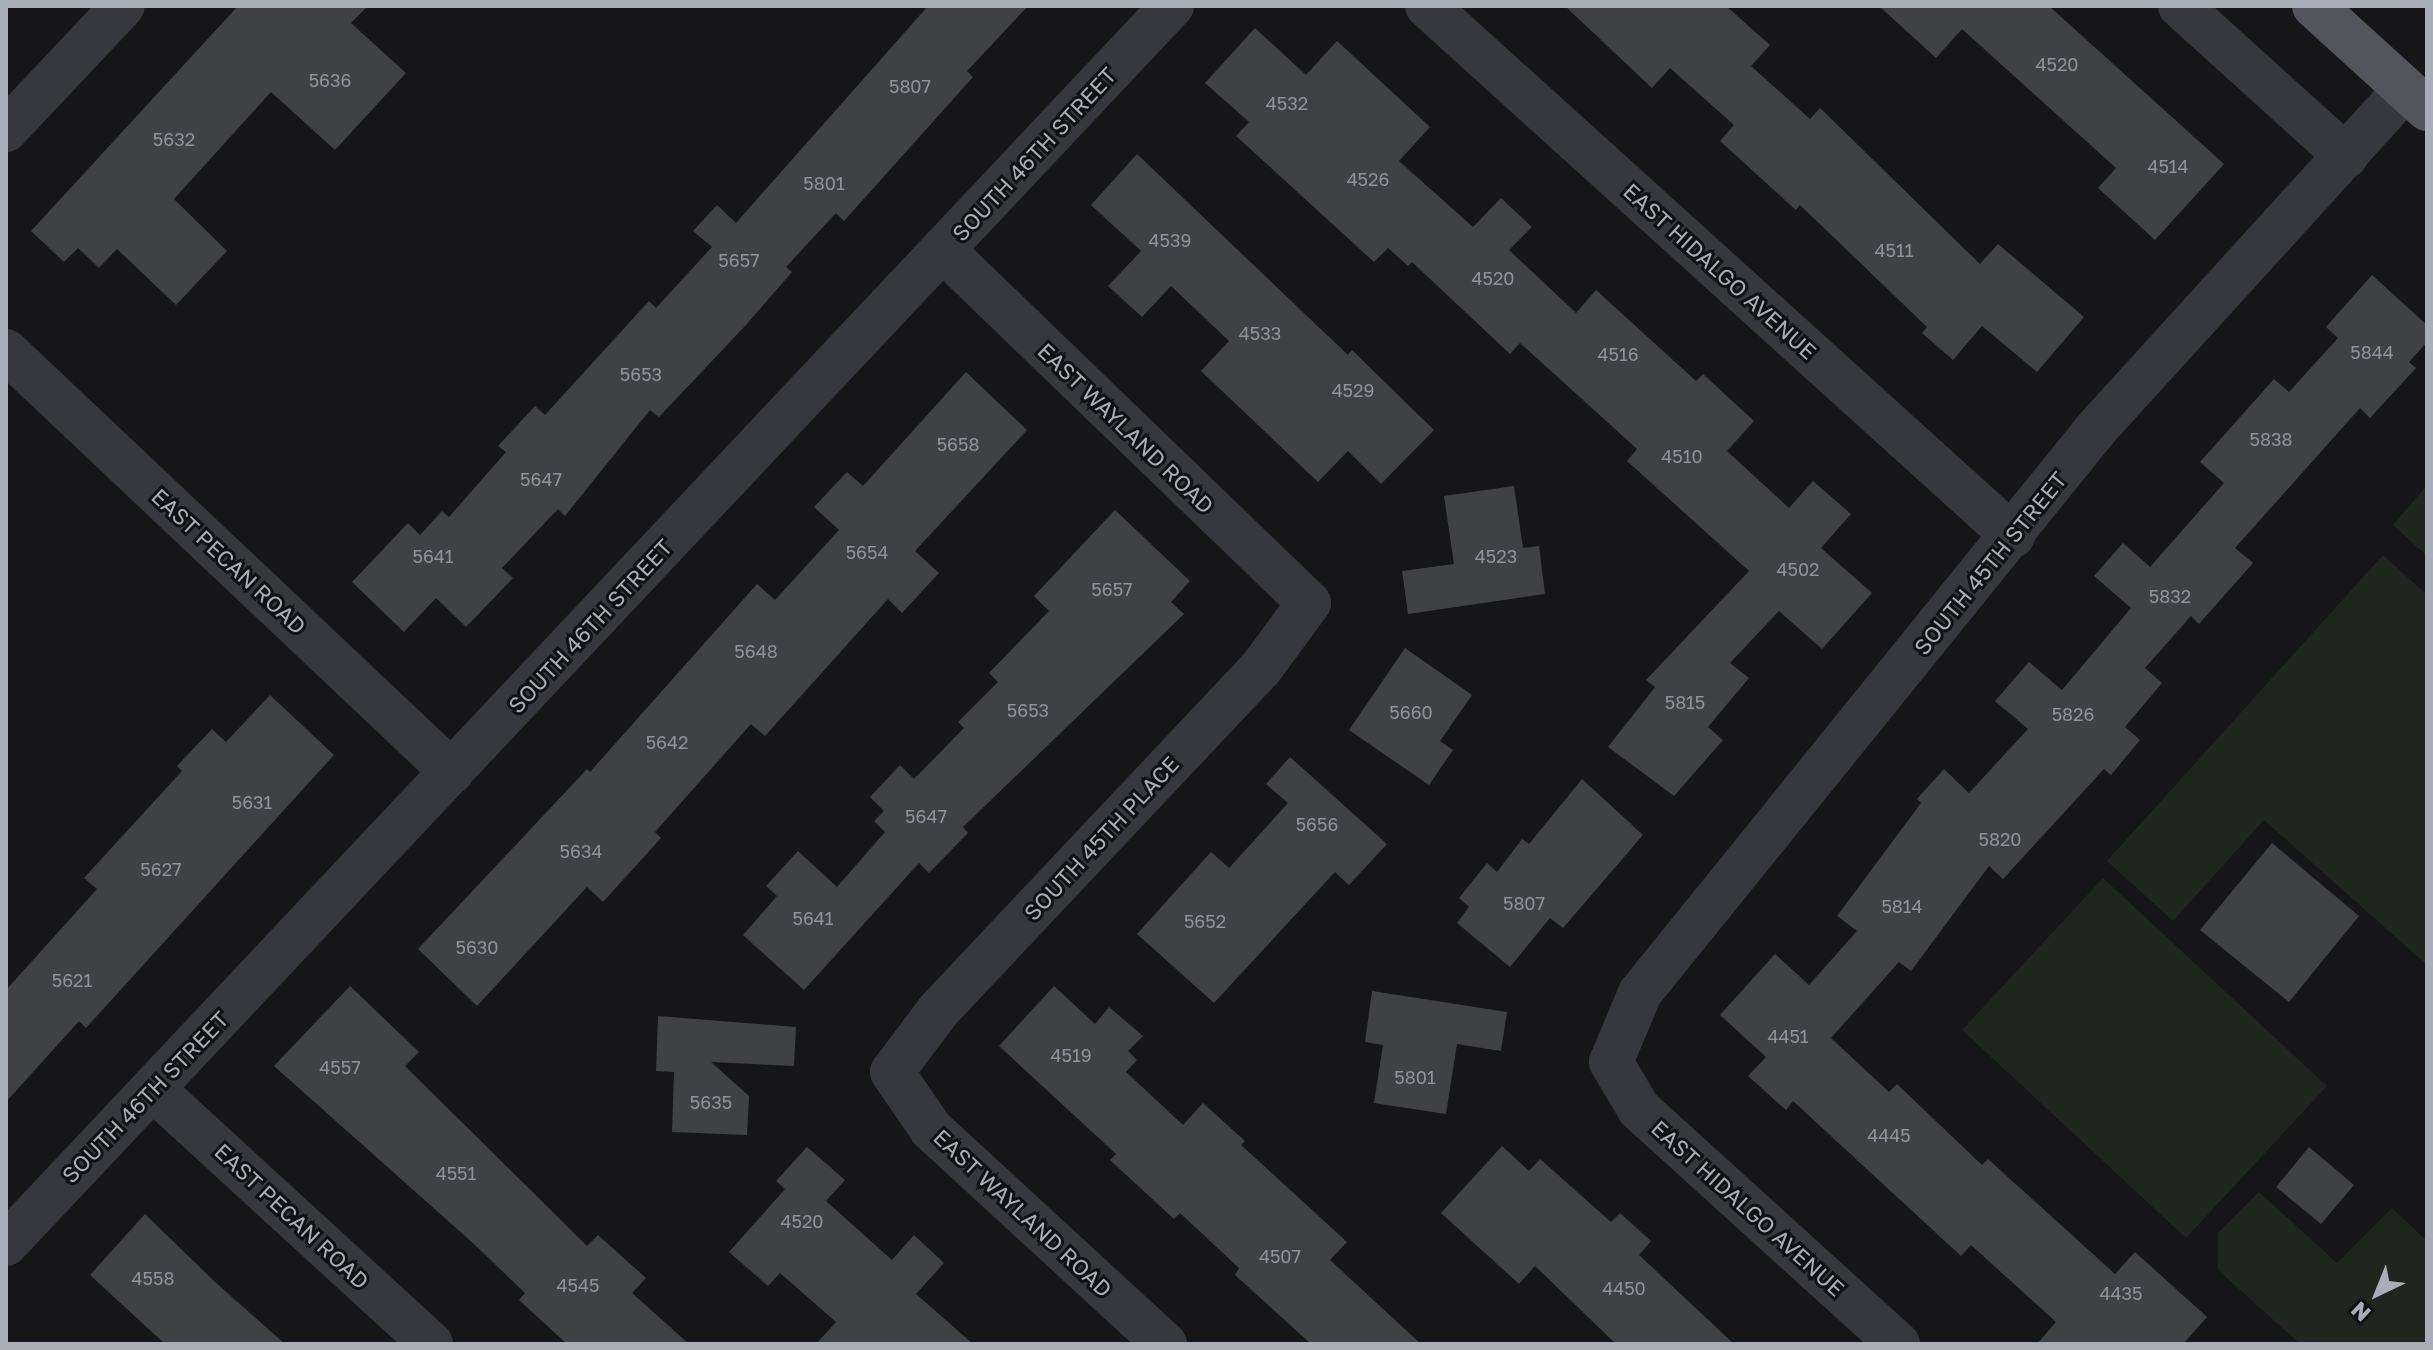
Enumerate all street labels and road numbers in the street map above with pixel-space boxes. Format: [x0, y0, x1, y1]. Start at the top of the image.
street label: SOUTH 46TH STREET [947, 62, 1121, 246]
street label: EAST HIDALGO AVENUE [1618, 177, 1822, 365]
street label: EAST WAYLAND ROAD [1033, 337, 1219, 519]
street label: SOUTH 45TH STREET [1908, 466, 2072, 660]
street label: EAST PECAN ROAD [146, 483, 312, 639]
street label: SOUTH 46TH STREET [503, 534, 677, 718]
street label: SOUTH 45TH PLACE [1018, 751, 1184, 925]
street label: SOUTH 46TH STREET [56, 1006, 234, 1188]
street label: EAST HIDALGO AVENUE [1646, 1114, 1850, 1302]
street label: EAST WAYLAND ROAD [928, 1124, 1118, 1302]
street label: EAST PECAN ROAD [209, 1138, 375, 1294]

